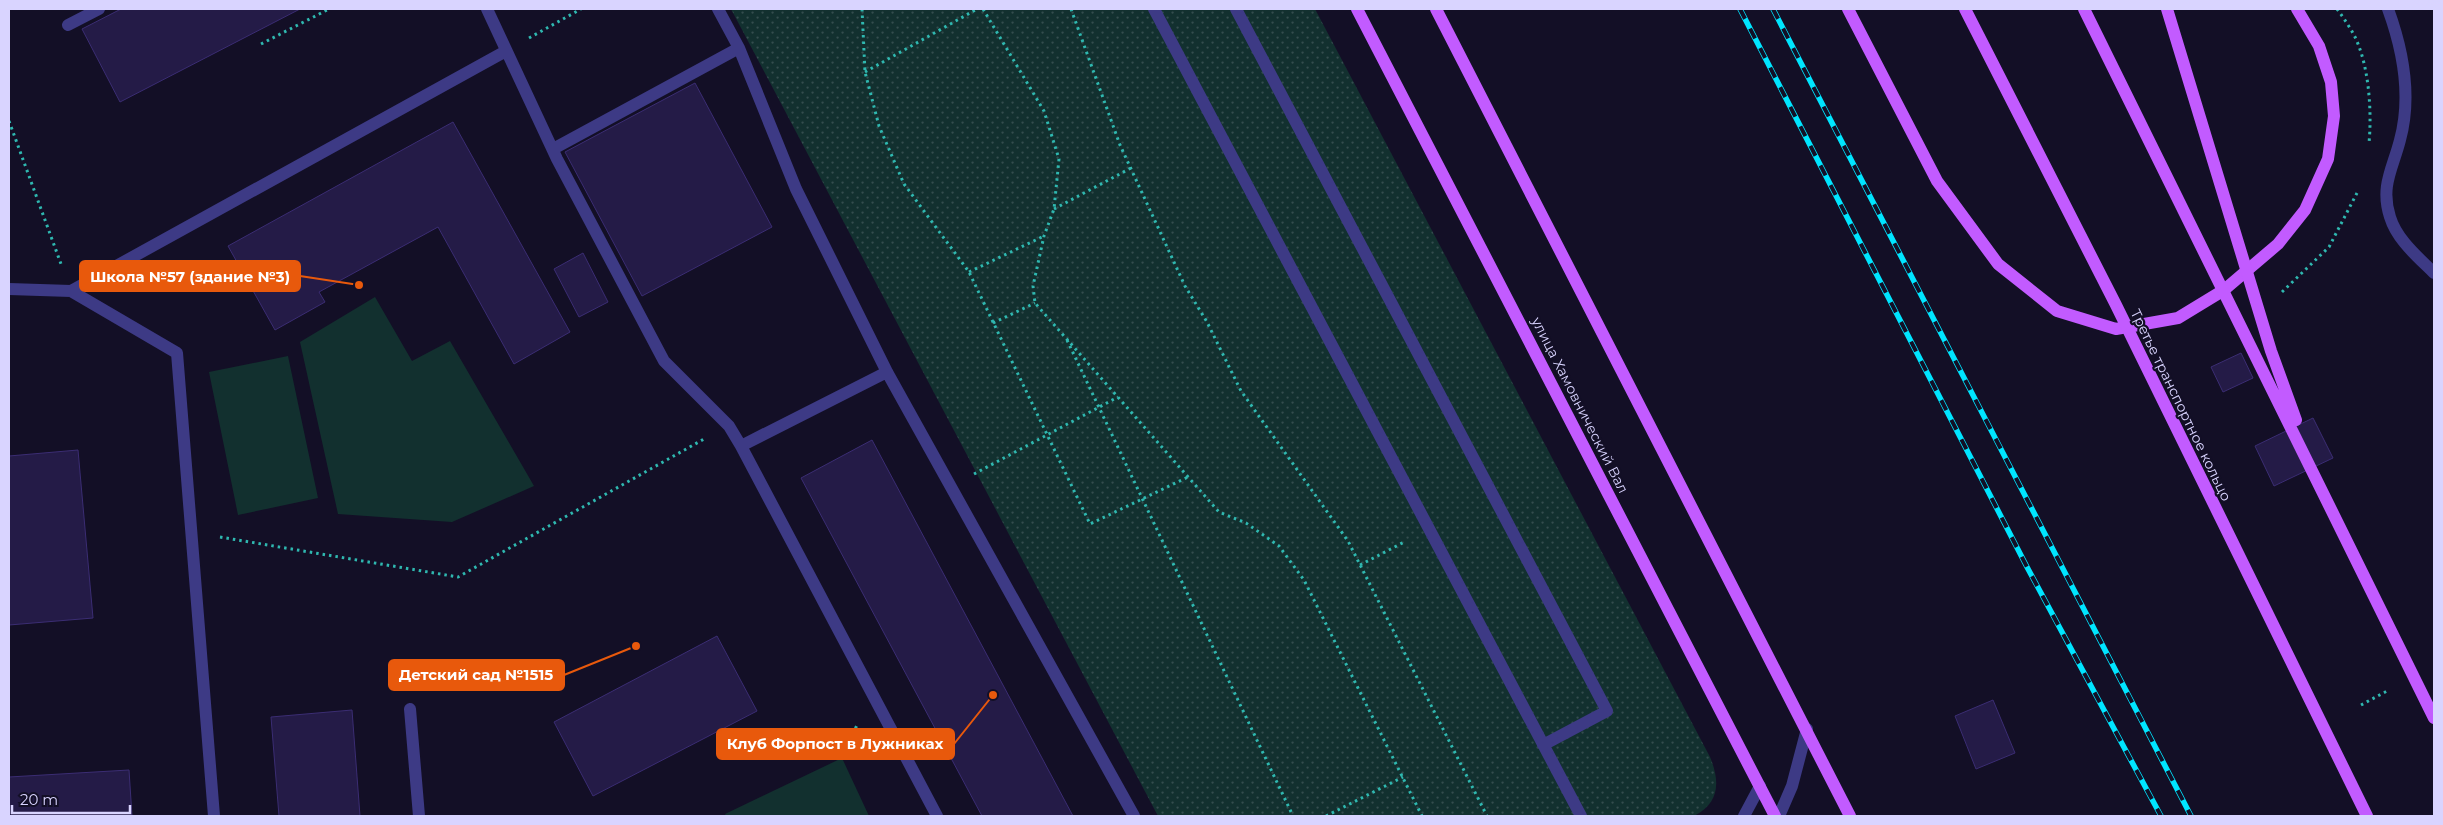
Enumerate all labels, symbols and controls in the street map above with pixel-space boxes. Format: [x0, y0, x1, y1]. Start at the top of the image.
callout: Школа №57 (здание №3) [80, 261, 300, 291]
text: Школа №57 (здание №3) [90, 267, 290, 286]
street label: Третье транспортное кольцо [2127, 306, 2235, 504]
street label: улица Хамовнический Вал [1527, 313, 1632, 496]
callout: Детский сад №1515 [389, 660, 564, 690]
text: Детский сад №1515 [399, 665, 553, 684]
callout: Клуб Форпост в Лужниках [717, 729, 954, 759]
text: Клуб Форпост в Лужниках [727, 734, 943, 753]
scale bar [12, 782, 130, 814]
text: 20 m [20, 790, 58, 809]

